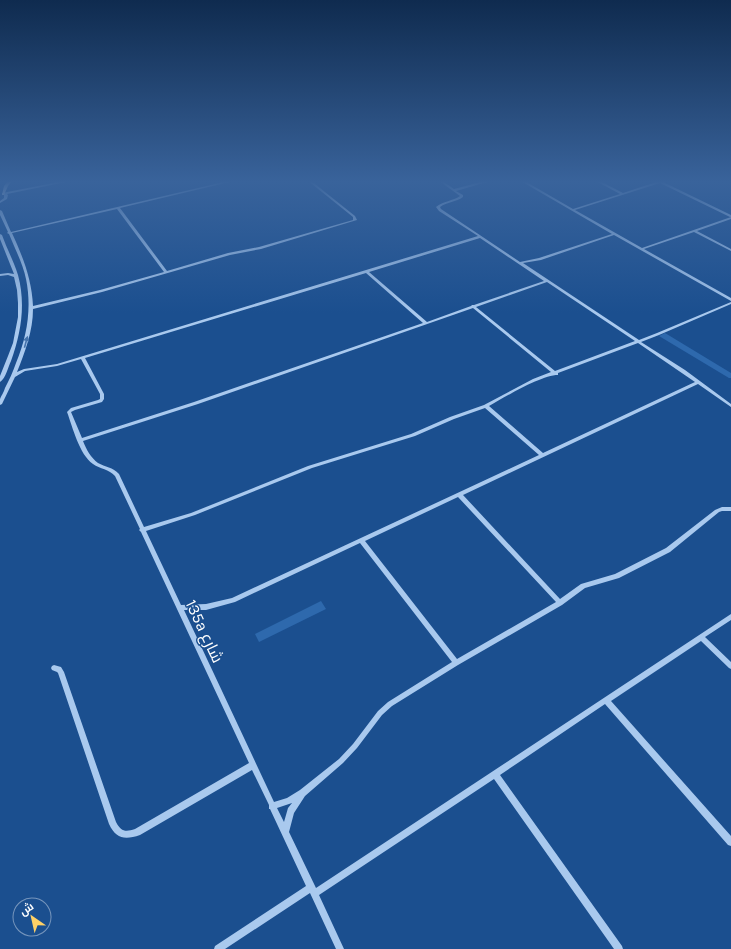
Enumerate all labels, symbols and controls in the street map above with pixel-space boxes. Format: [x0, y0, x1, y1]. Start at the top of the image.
one-way arrow [23, 336, 29, 348]
street label: 135a شارع [180, 597, 227, 667]
north arrow [12, 897, 52, 937]
text: ش [17, 900, 36, 918]

